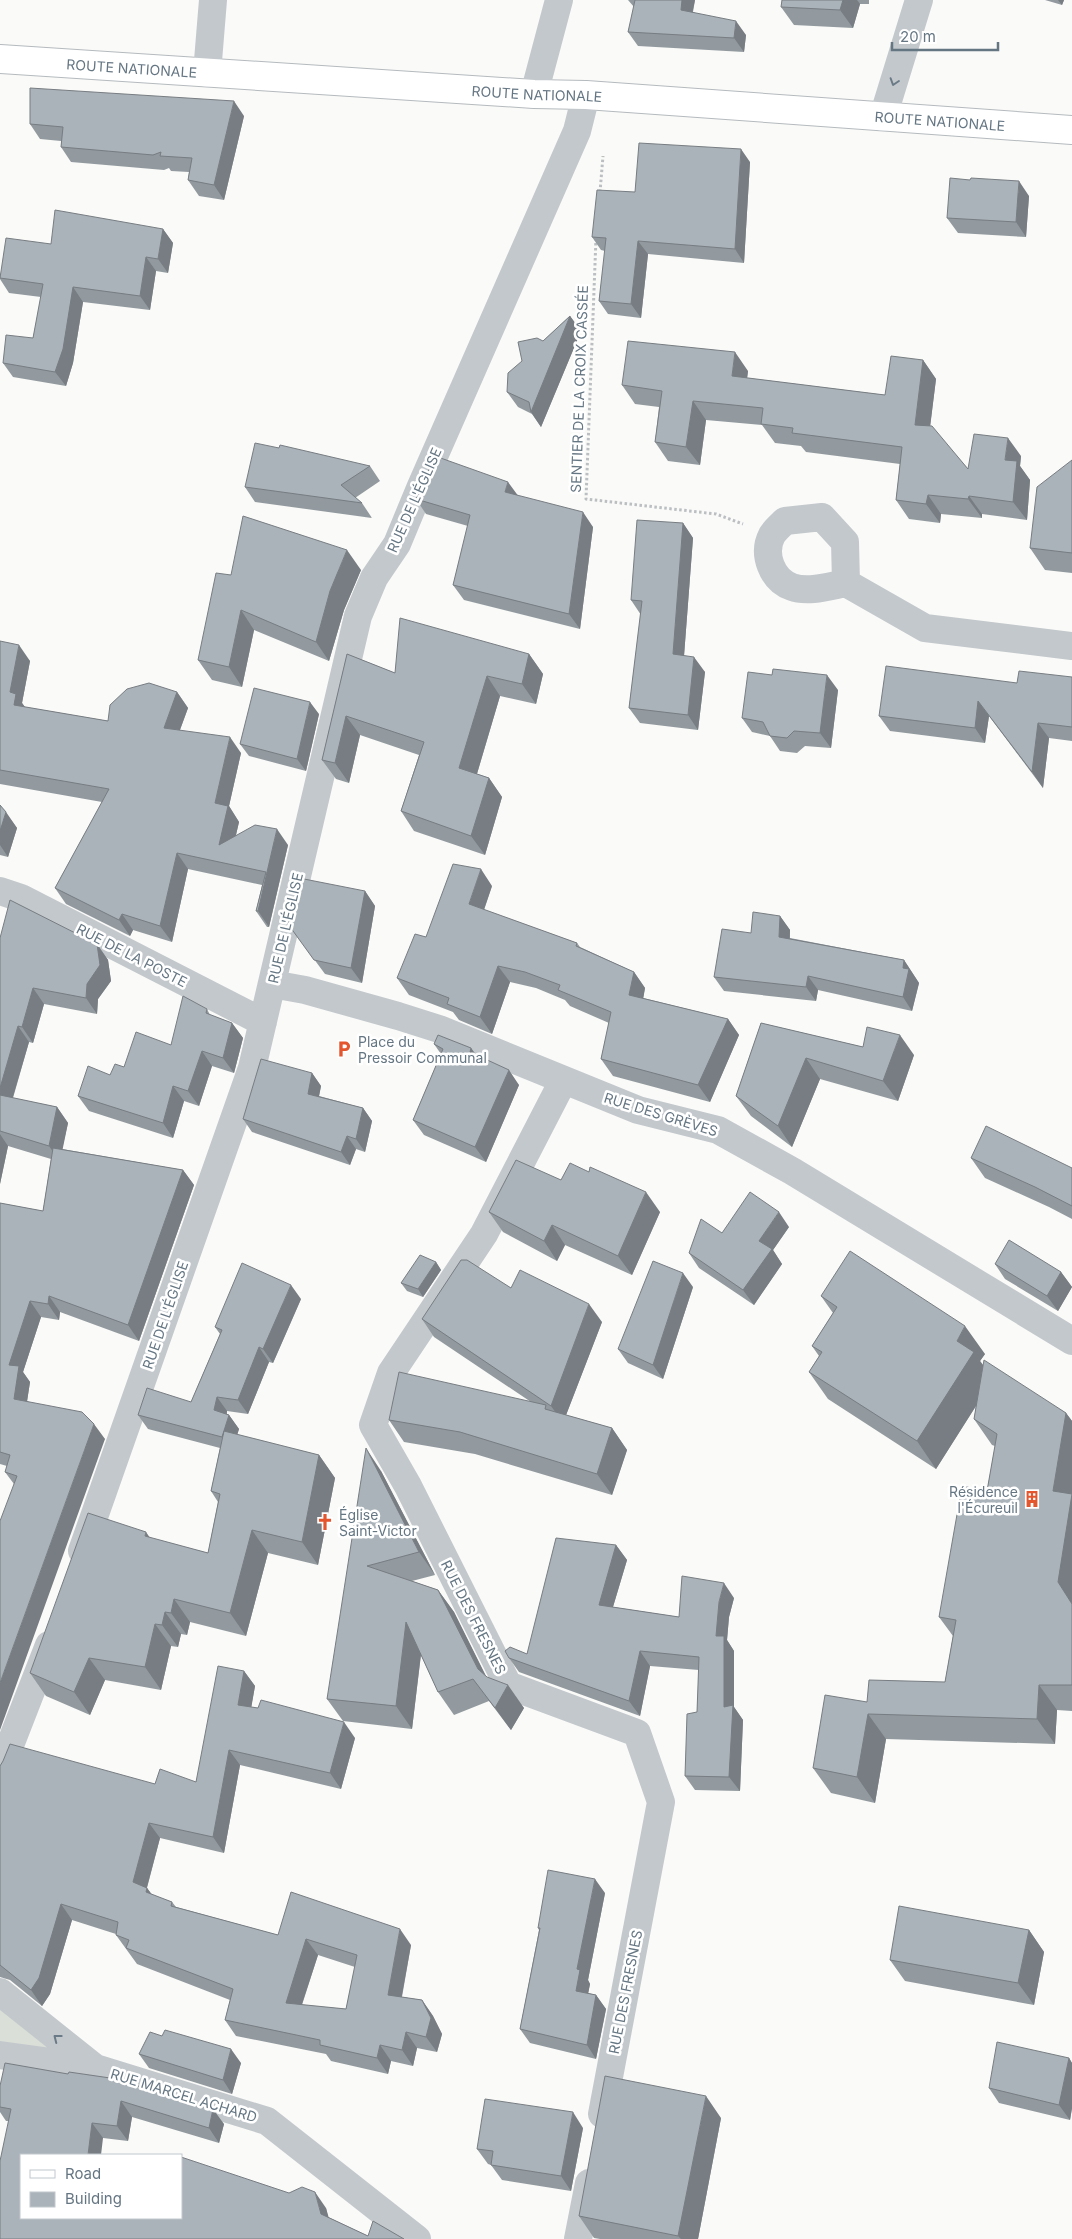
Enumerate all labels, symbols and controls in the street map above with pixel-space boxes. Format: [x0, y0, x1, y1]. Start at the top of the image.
scale bar [892, 20, 998, 52]
text: 20 m [900, 27, 936, 46]
street label: ROUTE NATIONALE [66, 55, 197, 80]
one-way arrow [889, 77, 899, 86]
street label: ROUTE NATIONALE [471, 81, 603, 105]
street label: ROUTE NATIONALE [874, 107, 1006, 134]
street label: SENTIER DE LA CROIX CASSÉE [567, 285, 591, 493]
street label: RUE DE L'ÉGLISE [383, 445, 445, 555]
street label: RUE DE L'ÉGLISE [264, 871, 306, 985]
street label: RUE DE LA POSTE [74, 920, 190, 990]
place label: Place du Pressoir Communal [358, 1033, 487, 1066]
parking icon: Place du Pressoir Communal [334, 1039, 354, 1059]
street label: RUE DES GRÈVES [602, 1089, 720, 1139]
street label: RUE DE L'ÉGLISE [139, 1259, 191, 1371]
place label: Résidence l'Écureuil [949, 1483, 1018, 1516]
building icon: Résidence l'Écureuil [1022, 1489, 1042, 1509]
place label: Église Saint-Victor [339, 1506, 417, 1539]
church icon: Église Saint-Victor [315, 1512, 335, 1532]
street label: RUE DES FRESNES [438, 1557, 510, 1677]
street label: RUE DES FRESNES [605, 1929, 645, 2055]
one-way arrow [54, 2035, 63, 2043]
street label: RUE MARCEL ACHARD [109, 2065, 259, 2125]
legend [20, 2154, 182, 2219]
text: Road [65, 2164, 101, 2183]
text: Building [65, 2189, 122, 2208]

